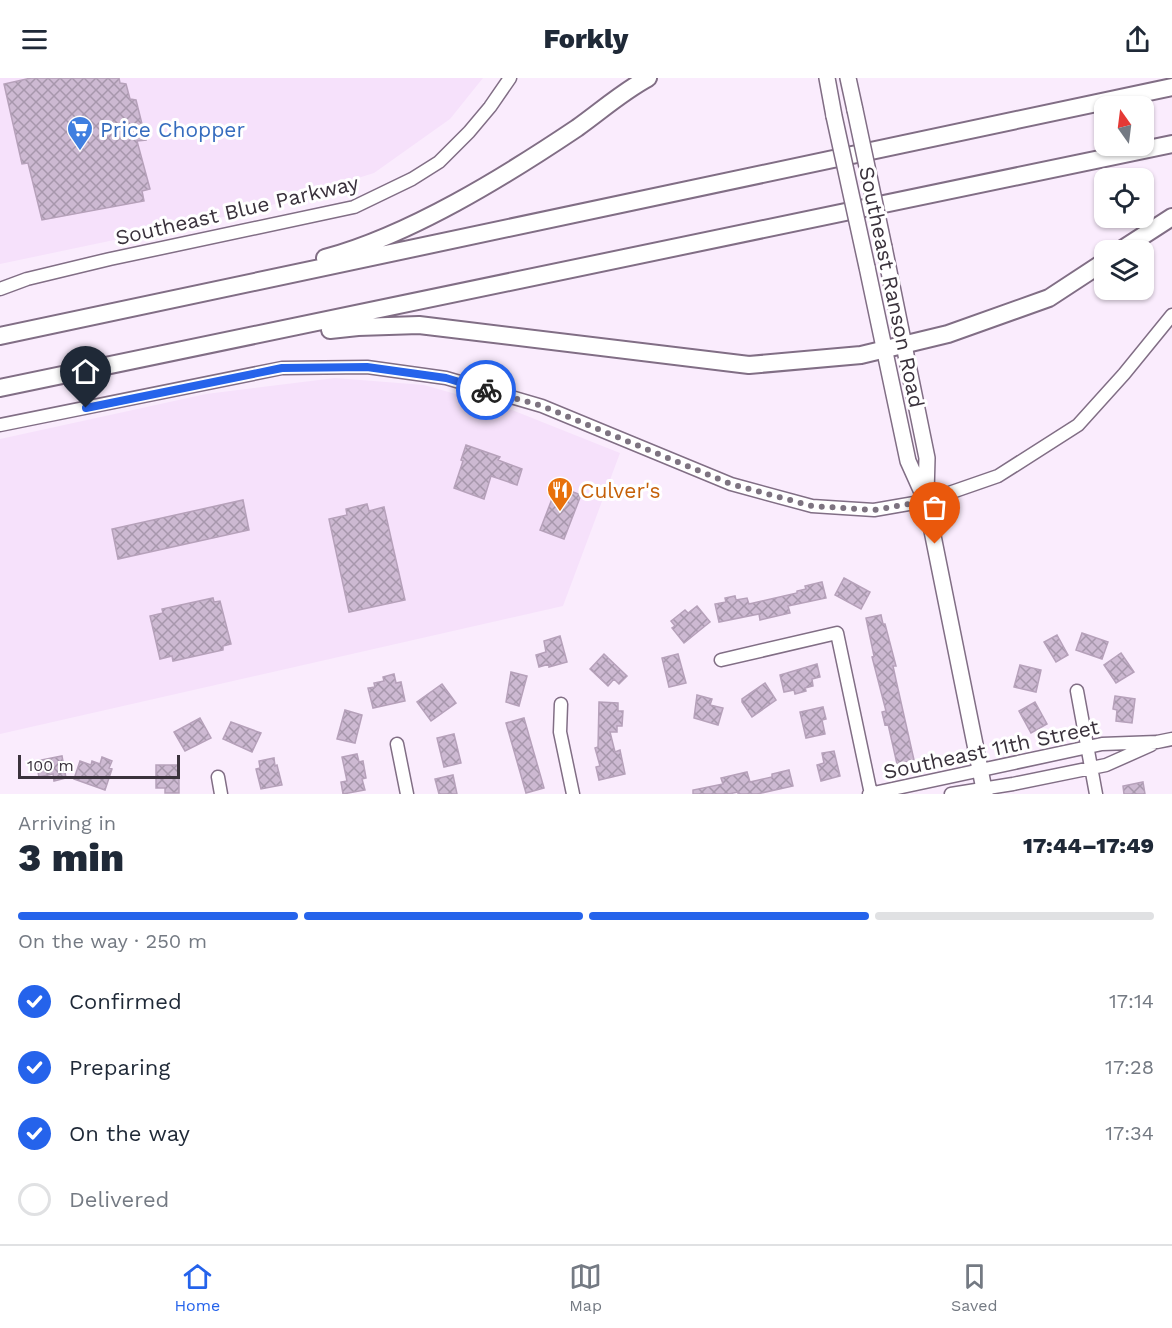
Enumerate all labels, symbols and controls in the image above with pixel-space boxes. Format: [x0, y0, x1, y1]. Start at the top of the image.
icon: menu [18, 23, 51, 56]
text: Forkly [544, 23, 628, 55]
icon: share [1121, 23, 1154, 56]
north arrow [1094, 96, 1154, 156]
map controls [1094, 96, 1154, 300]
supermarket icon: Price Chopper [65, 114, 95, 152]
place label: Price Chopper [100, 117, 245, 142]
street label: Southeast Ranson Road [854, 164, 930, 410]
button: locate [1094, 168, 1154, 228]
street label: Southeast Blue Parkway [113, 170, 361, 250]
button: layers [1094, 240, 1154, 300]
pin [60, 346, 111, 408]
icon: home [69, 355, 102, 388]
courier [456, 360, 516, 420]
icon: bike [470, 374, 503, 407]
restaurant icon: Culver's [545, 475, 575, 513]
place label: Culver's [580, 478, 661, 503]
pin [909, 482, 960, 544]
icon: bag [918, 491, 951, 524]
street label: Southeast 11th Street [881, 714, 1101, 784]
scale bar [18, 752, 180, 780]
text: 100 m [27, 756, 74, 775]
text: Arriving in [18, 811, 116, 835]
text: 17:44–17:49 [1023, 833, 1154, 858]
text: 3 min [18, 835, 124, 880]
text: On the way · 250 m [18, 929, 207, 953]
icon: check [18, 985, 51, 1018]
text: Confirmed [69, 989, 182, 1014]
text: 17:14 [1109, 989, 1154, 1013]
icon: check [18, 1051, 51, 1084]
text: Preparing [69, 1055, 170, 1080]
text: 17:28 [1105, 1055, 1154, 1079]
icon: check [18, 1117, 51, 1150]
text: On the way [69, 1121, 190, 1146]
text: 17:34 [1105, 1121, 1154, 1145]
text: Delivered [69, 1187, 169, 1212]
tab: Home [174, 1260, 220, 1315]
tab: Map [569, 1260, 602, 1315]
tab: Saved [951, 1260, 998, 1315]

